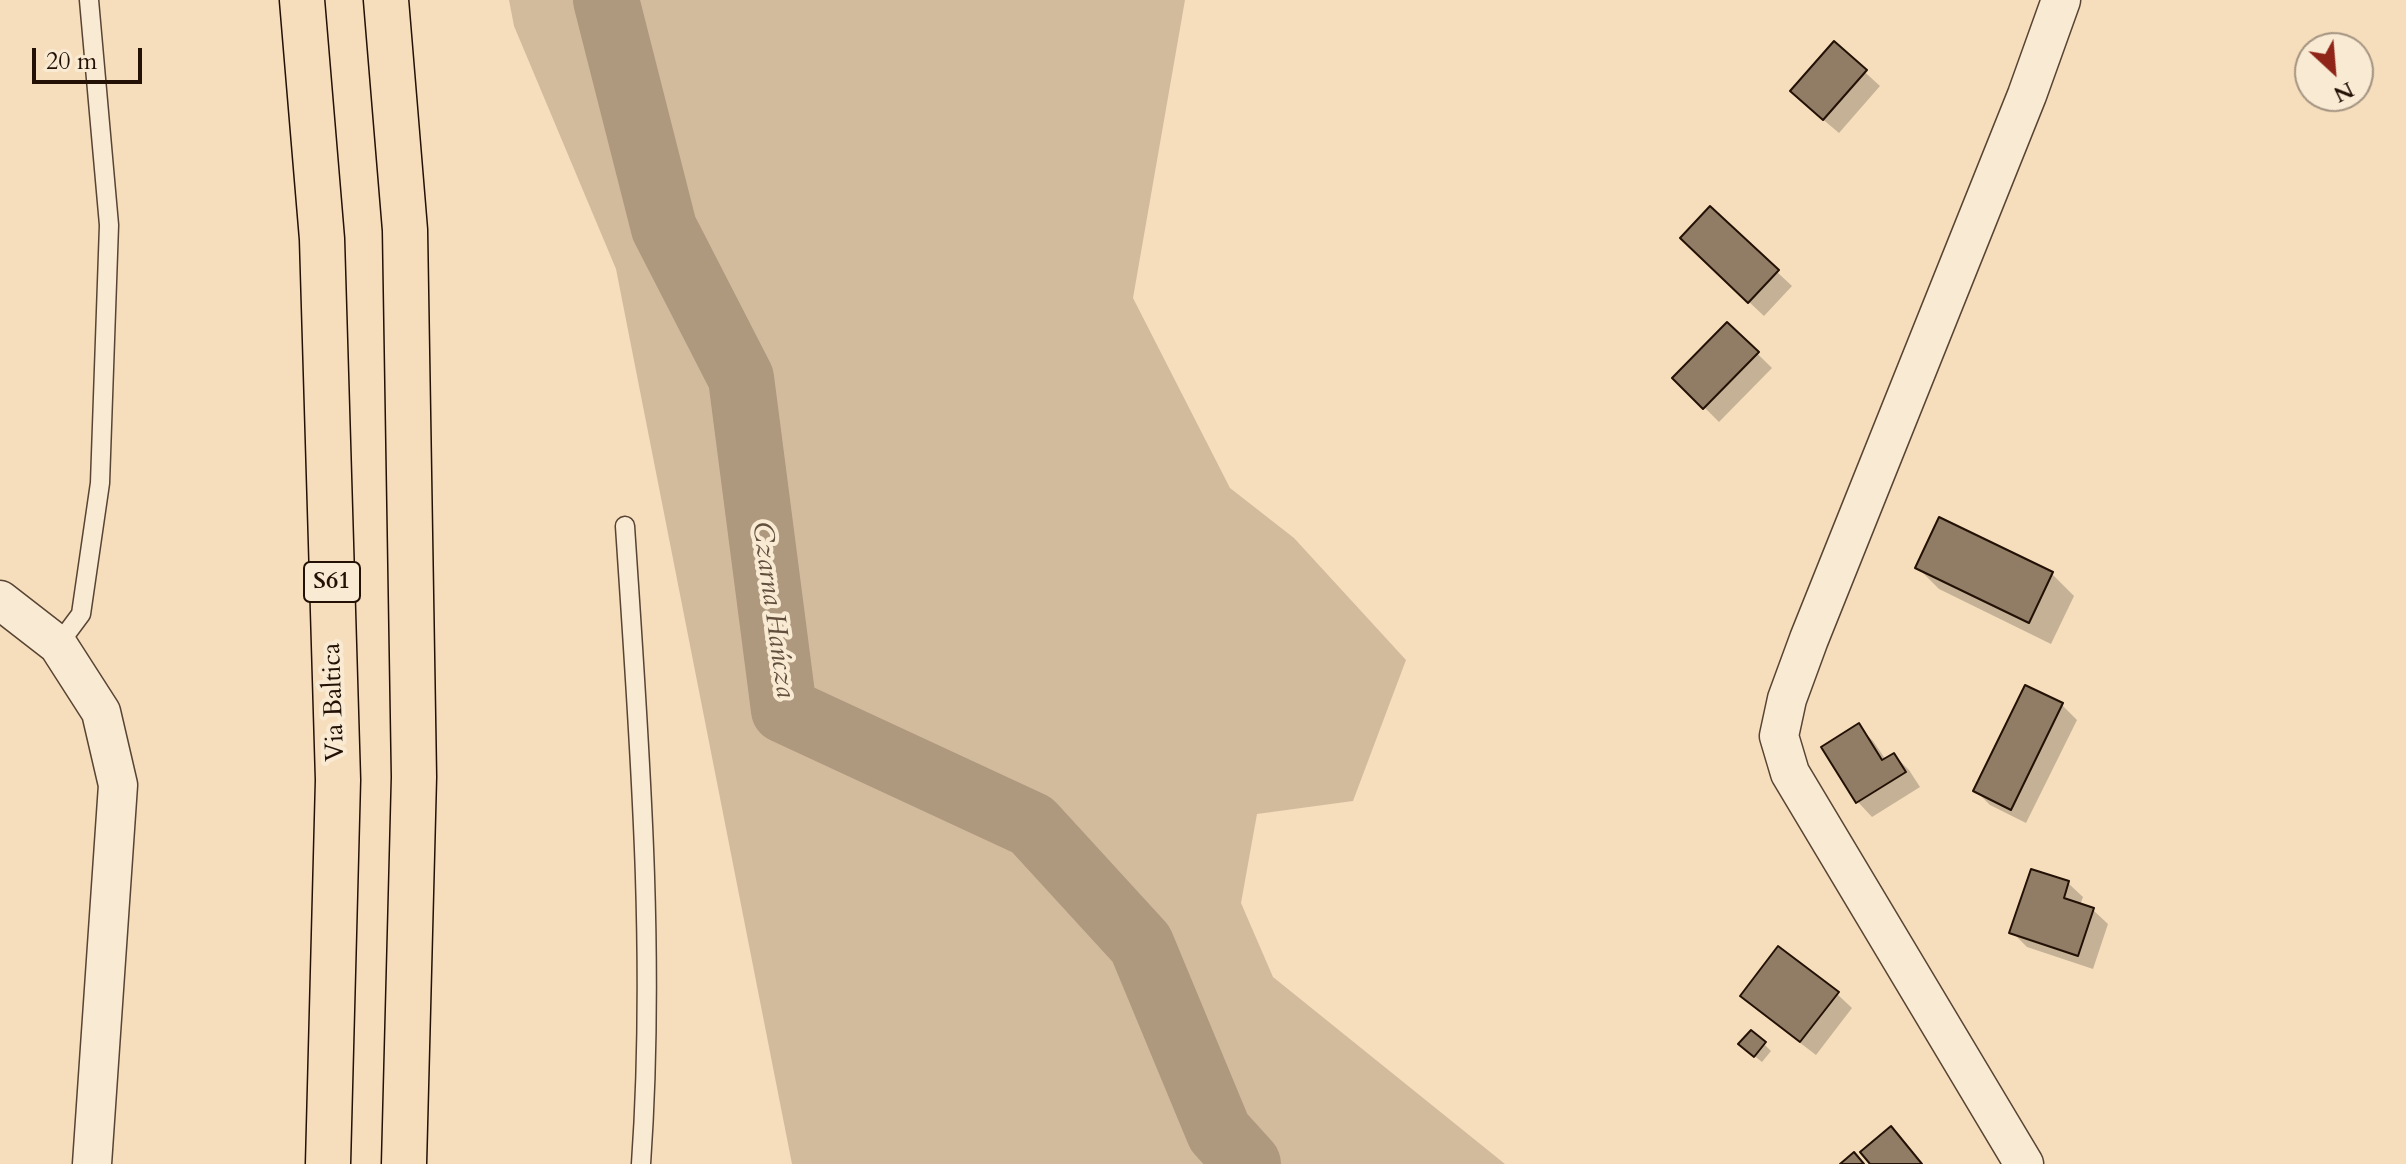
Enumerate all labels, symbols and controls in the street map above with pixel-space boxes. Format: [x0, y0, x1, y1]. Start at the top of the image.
scale bar [36, 32, 146, 82]
north arrow [2294, 32, 2374, 112]
text: 20 m [46, 45, 97, 78]
text: N [2328, 74, 2359, 109]
water label: Czarna Hańcza [743, 520, 801, 700]
road number: S61 [304, 562, 360, 602]
street label: Via Baltica [317, 642, 353, 762]

